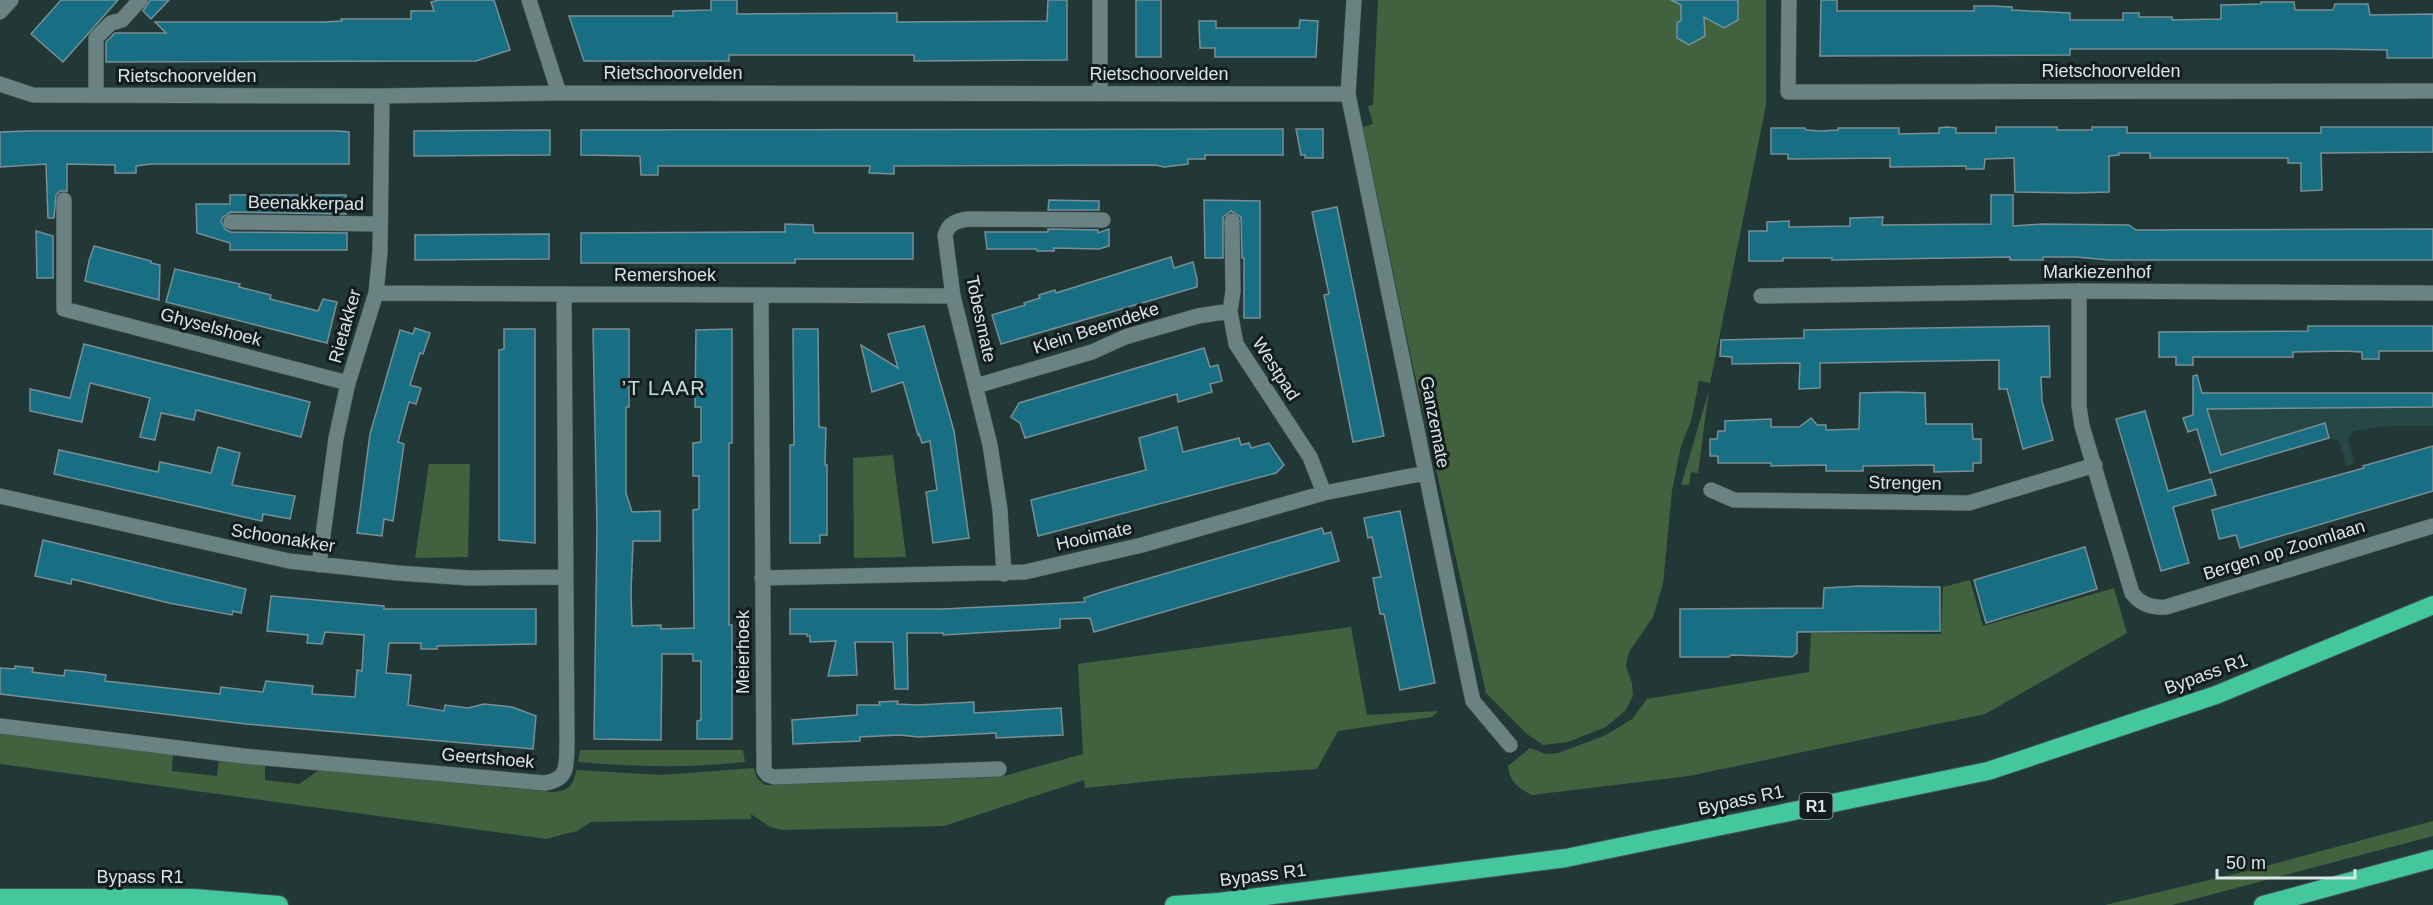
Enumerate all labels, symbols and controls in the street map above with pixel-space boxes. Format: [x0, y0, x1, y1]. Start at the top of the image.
street label: Rietschoorvelden [2041, 61, 2181, 81]
street label: Rietschoorvelden [603, 63, 743, 83]
street label: Rietschoorvelden [1089, 64, 1229, 84]
street label: Rietschoorvelden [117, 66, 257, 86]
street label: Beenakkerpad [248, 192, 364, 214]
street label: Markiezenhof [2043, 262, 2152, 282]
street label: Remershoek [614, 265, 717, 285]
street label: Tobesmate [962, 274, 1000, 364]
street label: Rietakker [325, 287, 365, 365]
street label: Klein Beemdeke [1031, 298, 1161, 358]
street label: Ghyselshoek [158, 304, 265, 350]
street label: Westpad [1248, 334, 1304, 404]
street label: Ganzemate [1416, 374, 1454, 470]
district label: ’T LAAR [622, 377, 706, 399]
street label: Strengen [1868, 472, 1942, 494]
street label: Bergen op Zoomlaan [2201, 516, 2367, 584]
street label: Hooimate [1054, 518, 1134, 554]
street label: Schoonakker [230, 520, 336, 556]
street label: Meierhoek [733, 609, 753, 694]
street label: Bypass R1 [2162, 650, 2250, 698]
street label: Geertshoek [441, 744, 536, 772]
street label: Bypass R1 [1696, 781, 1786, 819]
road number: R1 [1800, 793, 1832, 819]
scale bar [2217, 842, 2355, 880]
text: 50 m [2226, 853, 2266, 873]
street label: Bypass R1 [1219, 860, 1307, 890]
street label: Bypass R1 [96, 867, 184, 887]

